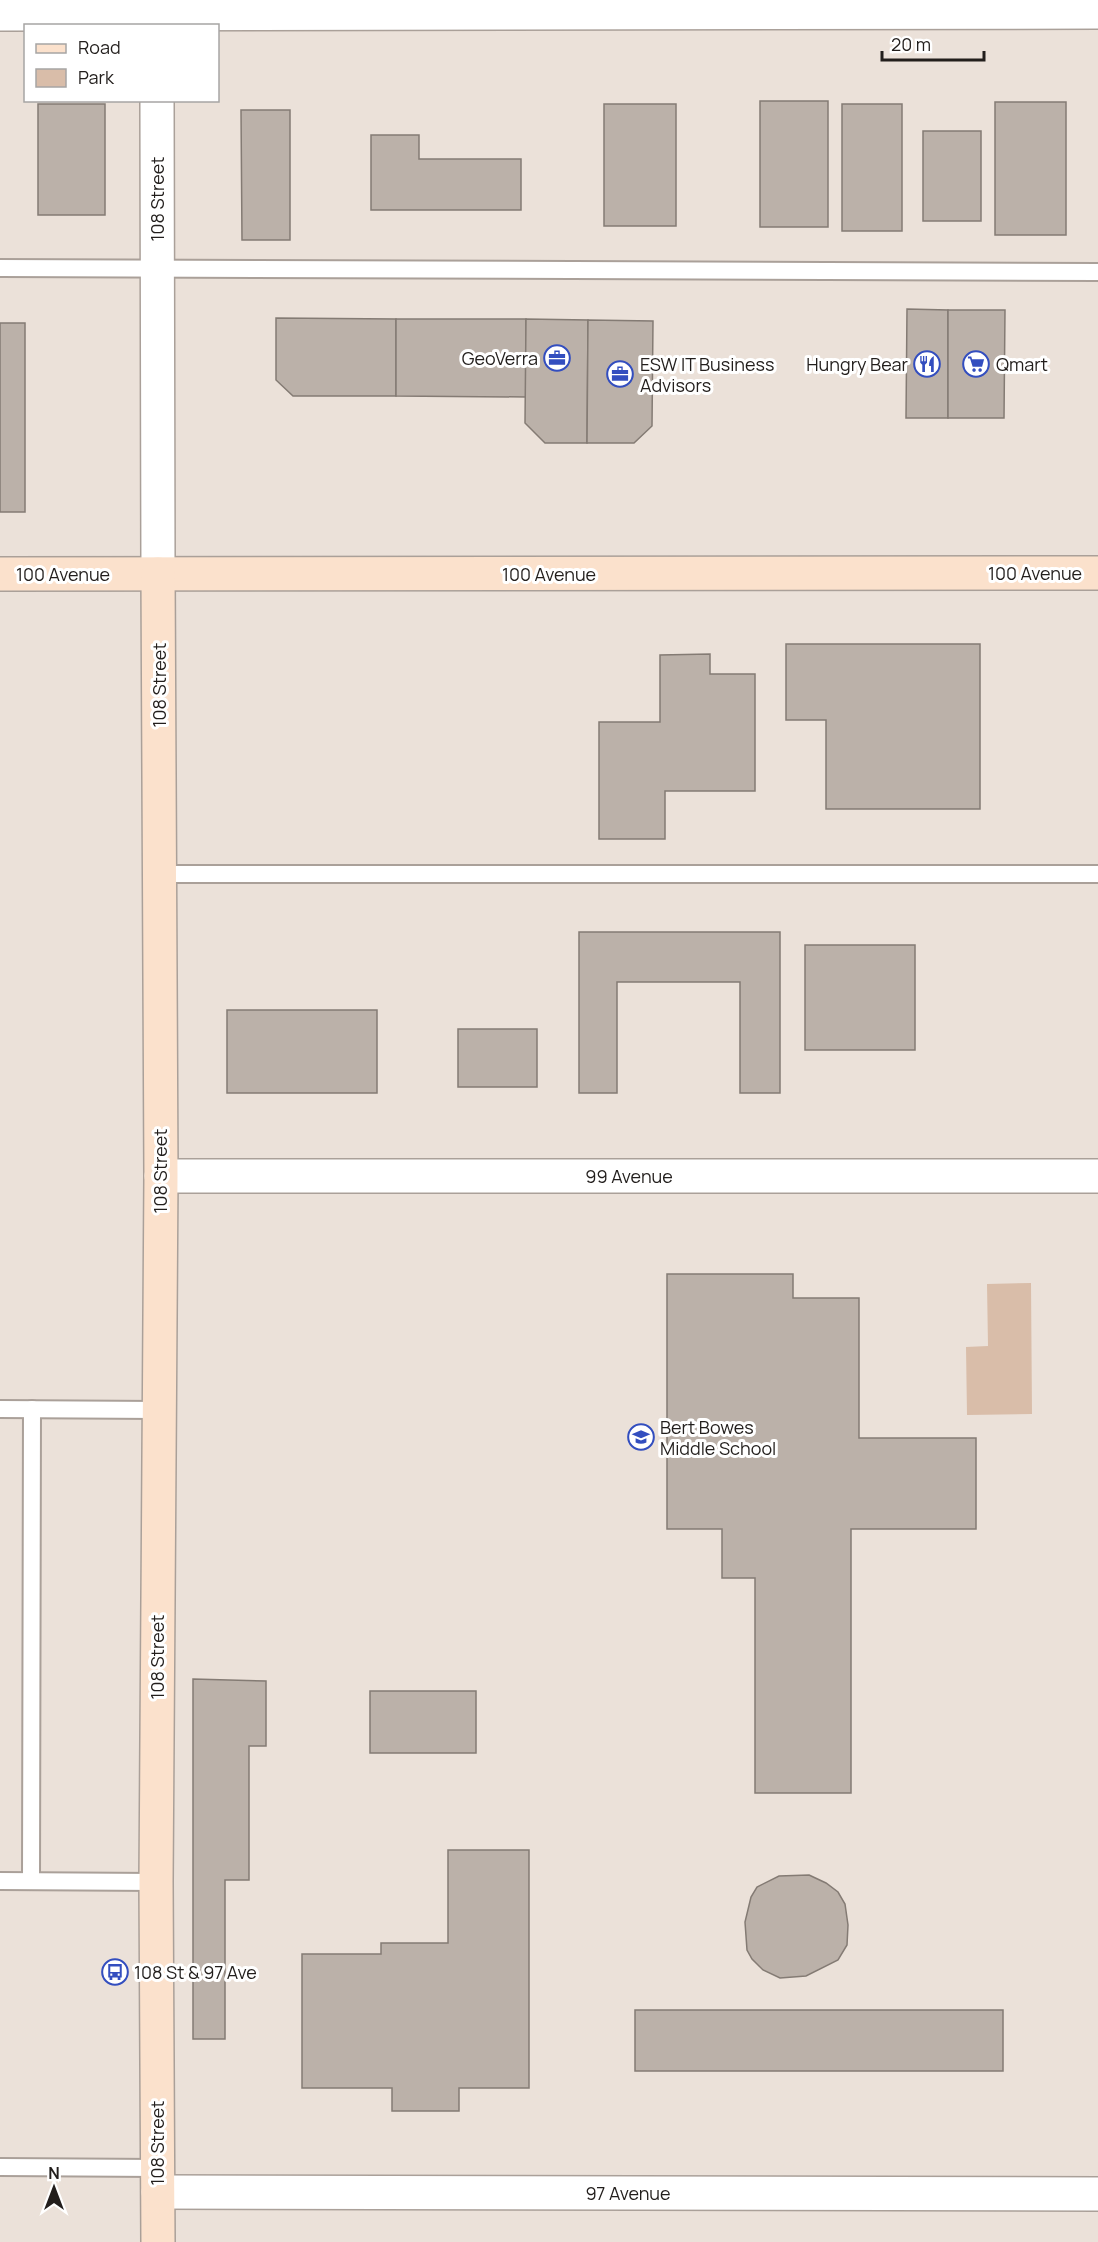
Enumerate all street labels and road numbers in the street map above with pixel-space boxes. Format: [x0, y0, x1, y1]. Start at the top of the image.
street label: 108 Street [145, 157, 169, 241]
street label: 100 Avenue [988, 561, 1082, 585]
street label: 100 Avenue [16, 562, 110, 586]
street label: 100 Avenue [502, 562, 596, 586]
street label: 108 Street [147, 643, 171, 727]
street label: 108 Street [148, 1129, 172, 1213]
street label: 99 Avenue [585, 1164, 673, 1188]
street label: 108 Street [145, 1615, 169, 1699]
street label: 108 Street [145, 2101, 169, 2185]
street label: 97 Avenue [585, 2181, 671, 2205]

